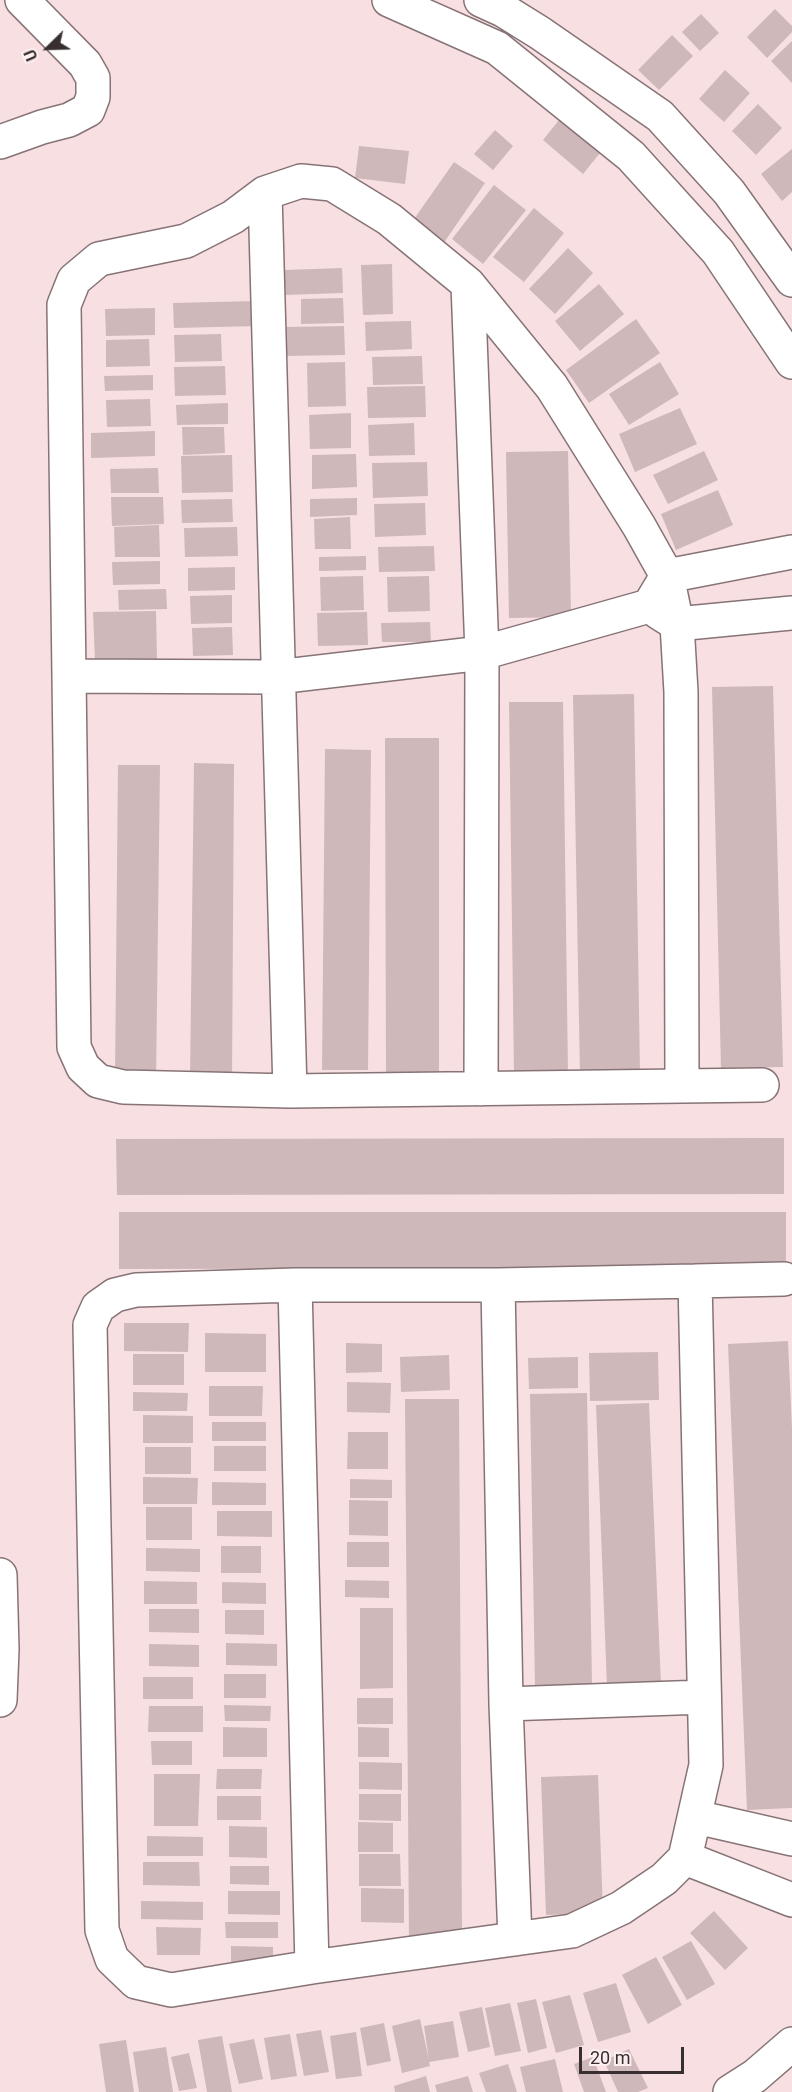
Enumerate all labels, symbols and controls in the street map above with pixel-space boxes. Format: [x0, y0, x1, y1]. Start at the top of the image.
north arrow [18, 18, 78, 78]
text: U [20, 47, 42, 64]
scale bar [582, 2035, 687, 2073]
text: 20 m [590, 2047, 630, 2068]

